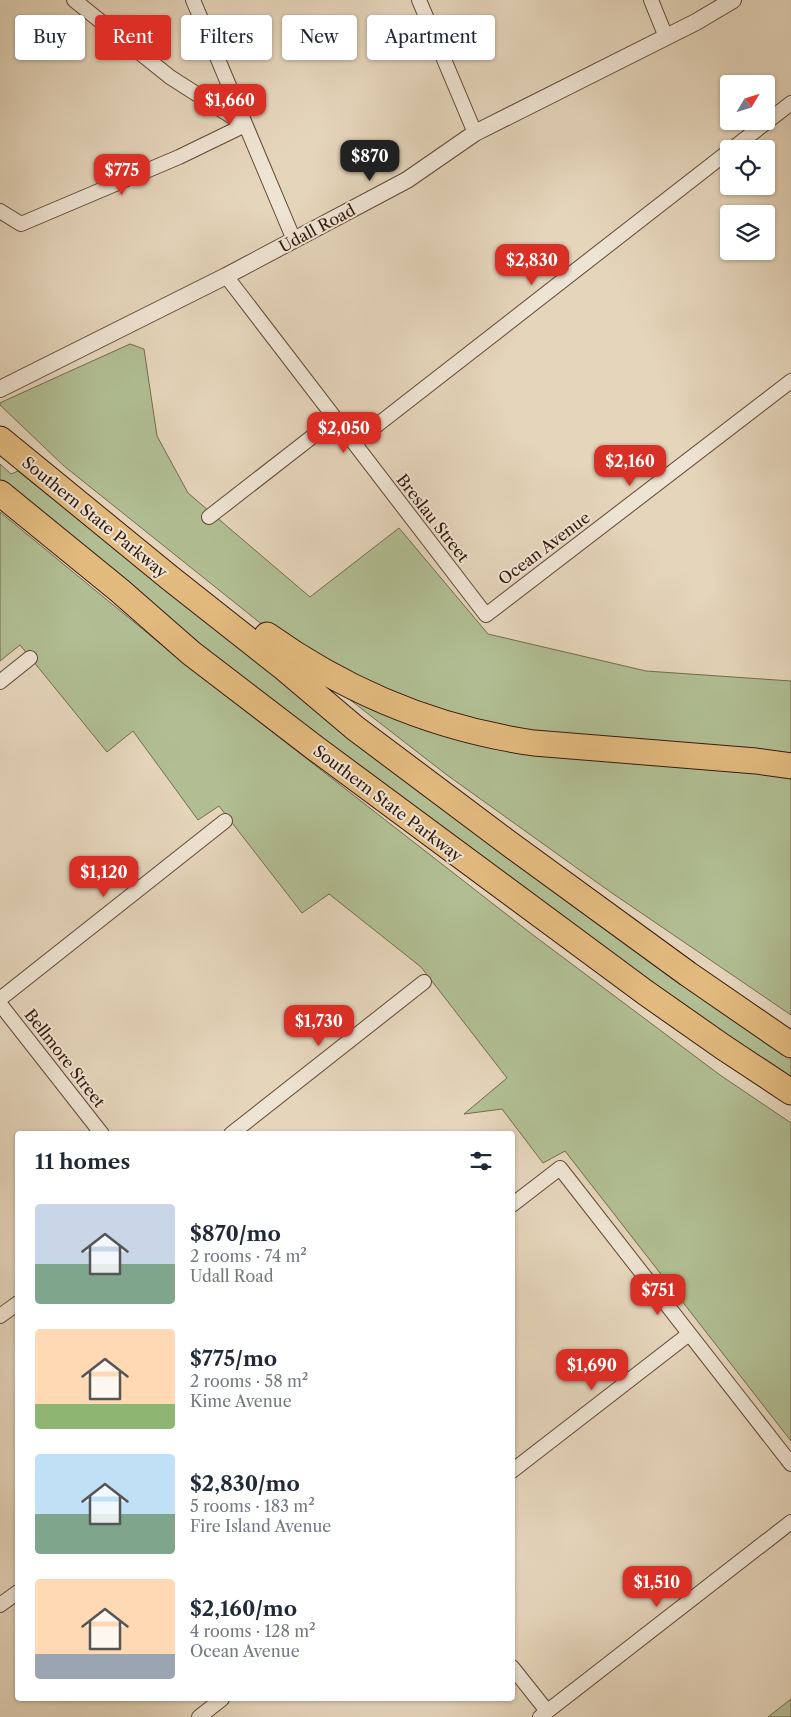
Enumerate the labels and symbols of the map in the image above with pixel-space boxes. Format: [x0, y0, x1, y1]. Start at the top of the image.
north arrow [720, 75, 775, 130]
pin: $1,660 [189, 84, 271, 126]
pin: $870 [340, 140, 400, 182]
pin: $775 [92, 154, 152, 196]
street label: Udall Road [275, 199, 359, 256]
pin: $2,830 [491, 244, 573, 286]
pin: $2,050 [303, 412, 385, 454]
pin: $2,160 [589, 444, 671, 487]
street label: Southern State Parkway [18, 452, 173, 583]
street label: Breslau Street [392, 470, 474, 566]
street label: Ocean Avenue [494, 507, 594, 589]
street label: Southern State Parkway [309, 740, 467, 866]
pin: $1,120 [63, 856, 145, 898]
pin: $1,730 [278, 1004, 360, 1047]
street label: Bellmore Street [20, 1005, 110, 1111]
pin: $751 [628, 1274, 688, 1316]
pin: $1,690 [551, 1348, 633, 1391]
pin: $1,510 [616, 1566, 698, 1608]

